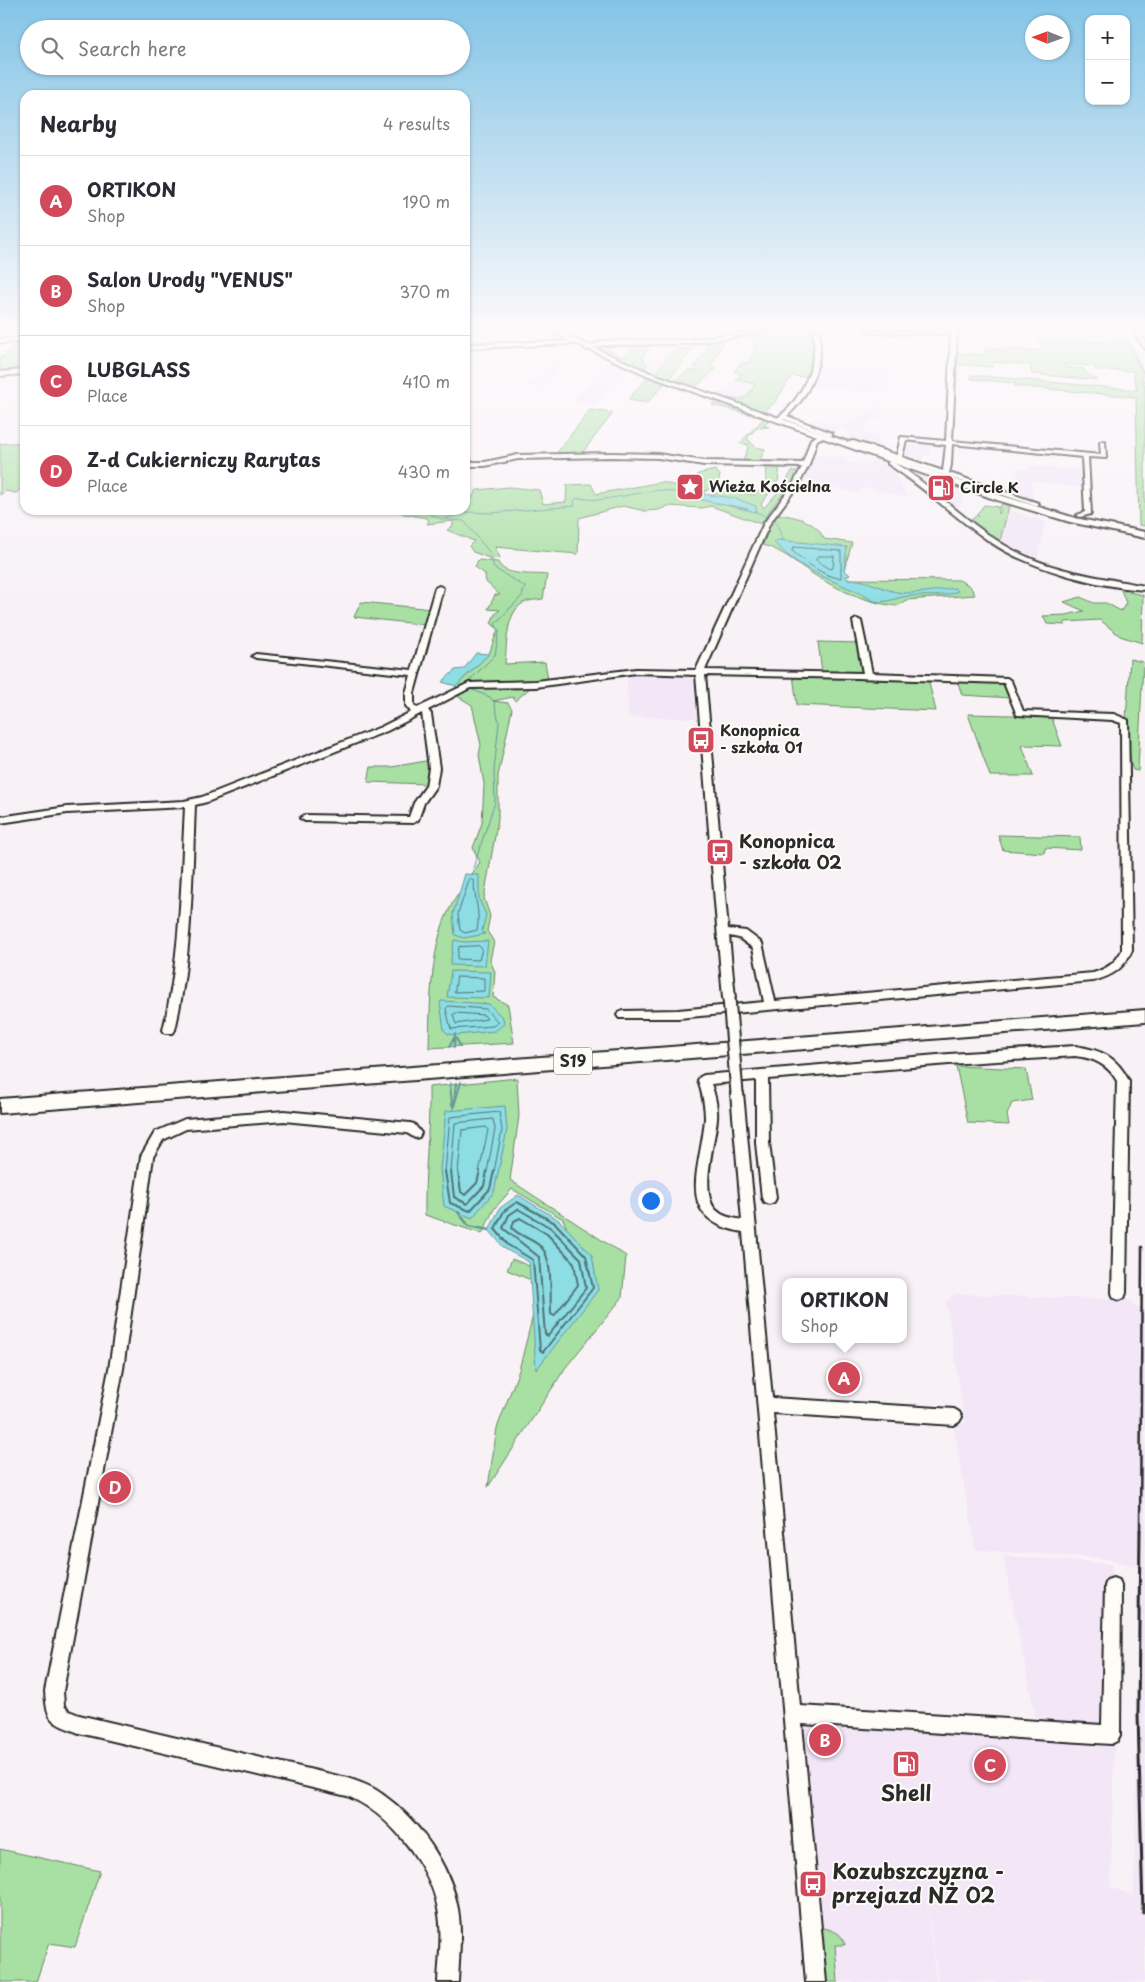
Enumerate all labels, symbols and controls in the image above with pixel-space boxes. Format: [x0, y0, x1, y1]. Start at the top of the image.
north arrow [1025, 15, 1070, 60]
map controls [1085, 15, 1130, 105]
button: + [1085, 15, 1130, 60]
search box [20, 20, 470, 75]
icon: search [38, 34, 66, 62]
text: Search here [78, 34, 187, 62]
button: − [1085, 60, 1130, 105]
text: Nearby [40, 107, 117, 139]
text: 4 results [383, 111, 450, 135]
text: ORTIKON [87, 175, 176, 203]
text: A [50, 189, 62, 213]
text: 190 m [402, 189, 450, 213]
text: Shop [87, 203, 125, 227]
text: Salon Urody "VENUS" [87, 265, 293, 293]
text: B [51, 279, 61, 303]
text: 370 m [400, 279, 450, 303]
text: Shop [87, 293, 125, 317]
text: LUBGLASS [87, 355, 191, 383]
text: C [50, 369, 62, 393]
text: 410 m [402, 369, 450, 393]
text: Place [87, 383, 128, 407]
text: Z-d Cukierniczy Rarytas [87, 445, 320, 473]
text: D [50, 459, 62, 483]
text: 430 m [398, 459, 450, 483]
place icon: Wieża Kościelna [675, 472, 705, 502]
text: Place [87, 473, 128, 497]
fuel station icon: Circle K [926, 473, 956, 503]
place label: Wieża Kościelna [709, 474, 831, 497]
place label: Circle K [960, 475, 1019, 498]
place label: Konopnica - szkoła 01 [720, 718, 803, 758]
bus stop icon: Konopnica - szkoła 01 [686, 725, 716, 755]
place label: Konopnica - szkoła 02 [739, 827, 842, 875]
bus stop icon: Konopnica - szkoła 02 [705, 837, 735, 867]
road number: S19 [554, 1048, 592, 1074]
your location [638, 1188, 664, 1214]
popup [782, 1278, 907, 1343]
text: ORTIKON [800, 1285, 889, 1313]
text: Shop [800, 1313, 838, 1337]
pin: A [828, 1359, 860, 1397]
pin: D [99, 1468, 131, 1506]
pin: B [809, 1721, 841, 1759]
pin: C [974, 1746, 1006, 1784]
fuel station icon: Shell [891, 1749, 921, 1779]
place label: Shell [881, 1776, 931, 1808]
place label: Kozubszczyzna - przejazd NŻ 02 [832, 1854, 1004, 1910]
bus stop icon: Kozubszczyzna - przejazd NŻ 02 [798, 1869, 828, 1899]

